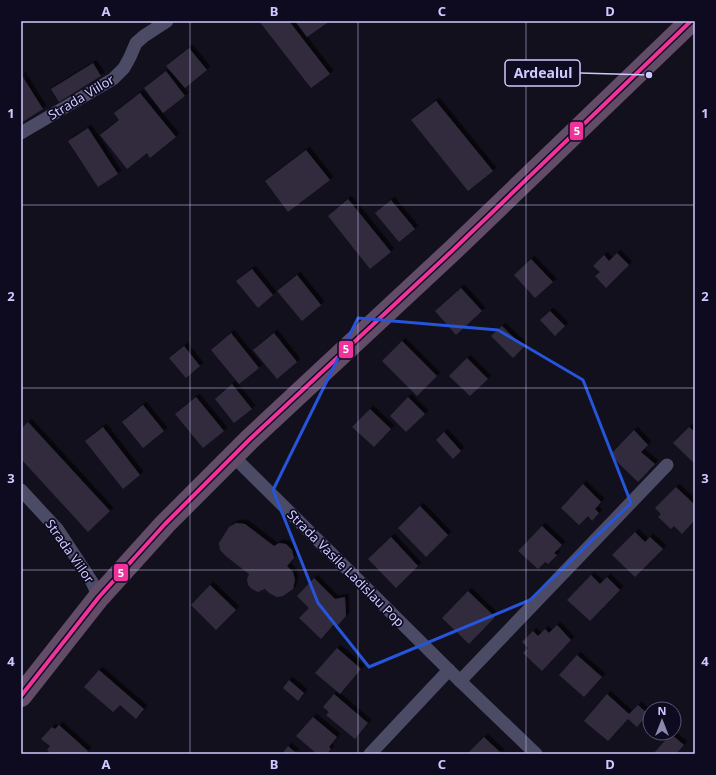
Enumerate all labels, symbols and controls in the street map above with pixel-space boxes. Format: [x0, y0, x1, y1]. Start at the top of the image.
text: A [102, 2, 111, 20]
text: B [270, 2, 278, 20]
text: C [438, 2, 446, 20]
text: D [605, 2, 615, 20]
callout: Ardealul [505, 60, 580, 86]
text: Ardealul [514, 63, 572, 82]
street label: Strada Viilor [45, 70, 118, 124]
text: 1 [7, 104, 15, 122]
text: 1 [701, 104, 709, 122]
line badge: 5 [569, 121, 584, 141]
text: 5 [574, 123, 580, 138]
text: 2 [7, 287, 15, 305]
text: 2 [701, 287, 709, 305]
line badge: 5 [338, 340, 354, 359]
text: 5 [343, 341, 349, 356]
text: 3 [7, 469, 15, 487]
text: 3 [701, 469, 709, 487]
street label: Strada Vasile Ladislau Pop [283, 505, 409, 631]
street label: Strada Viilor [41, 516, 99, 587]
line badge: 5 [113, 563, 129, 582]
text: 5 [118, 565, 124, 580]
text: 4 [7, 652, 15, 670]
text: 4 [701, 652, 709, 670]
north arrow [642, 701, 682, 741]
text: N [658, 703, 666, 718]
text: A [102, 755, 111, 773]
text: B [270, 755, 278, 773]
text: C [438, 755, 446, 773]
text: D [605, 755, 615, 773]

